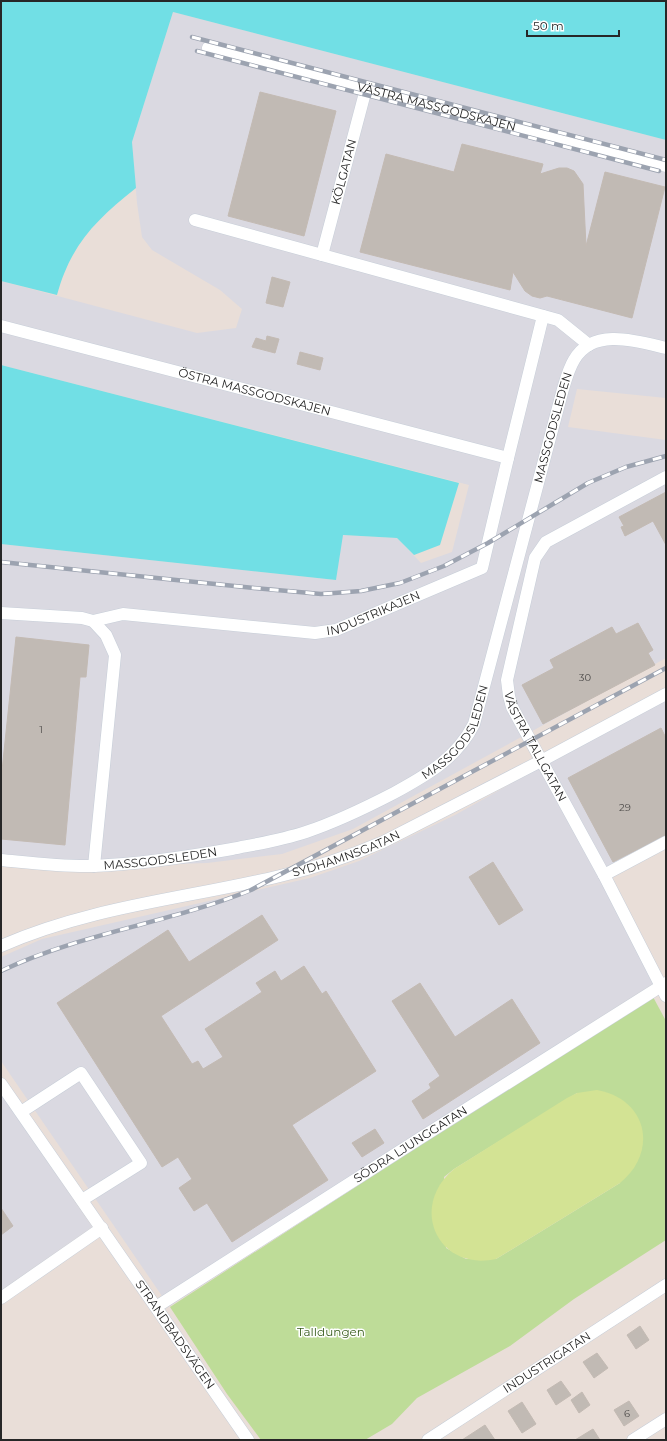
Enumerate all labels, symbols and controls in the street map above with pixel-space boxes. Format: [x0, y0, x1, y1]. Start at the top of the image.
scale bar [527, 12, 619, 38]
text: 50 m [533, 18, 564, 33]
street label: VÄSTRA MASSGODSKAJEN [356, 79, 518, 134]
street label: KÖLGATAN [328, 137, 359, 206]
street label: ÖSTRA MASSGODSKAJEN [177, 364, 333, 419]
street label: MASSGODSLEDEN [530, 370, 575, 485]
street label: INDUSTRIKAJEN [325, 587, 422, 638]
house number: 30 [579, 671, 592, 684]
street label: MASSGODSLEDEN [418, 683, 491, 782]
street label: VÄSTRA TALLGATAN [502, 691, 570, 804]
house number: 1 [39, 723, 43, 736]
house number: 29 [619, 801, 631, 814]
street label: SYDHAMNSGATAN [290, 827, 402, 880]
street label: MASSGODSLEDEN [103, 844, 218, 873]
street label: SÖDRA LJUNGGATAN [351, 1102, 470, 1186]
street label: STRANDBADSVÄGEN [132, 1277, 218, 1392]
park label: Talldungen [297, 1324, 365, 1339]
street label: INDUSTRIGATAN [500, 1328, 593, 1396]
house number: 6 [624, 1407, 630, 1420]

